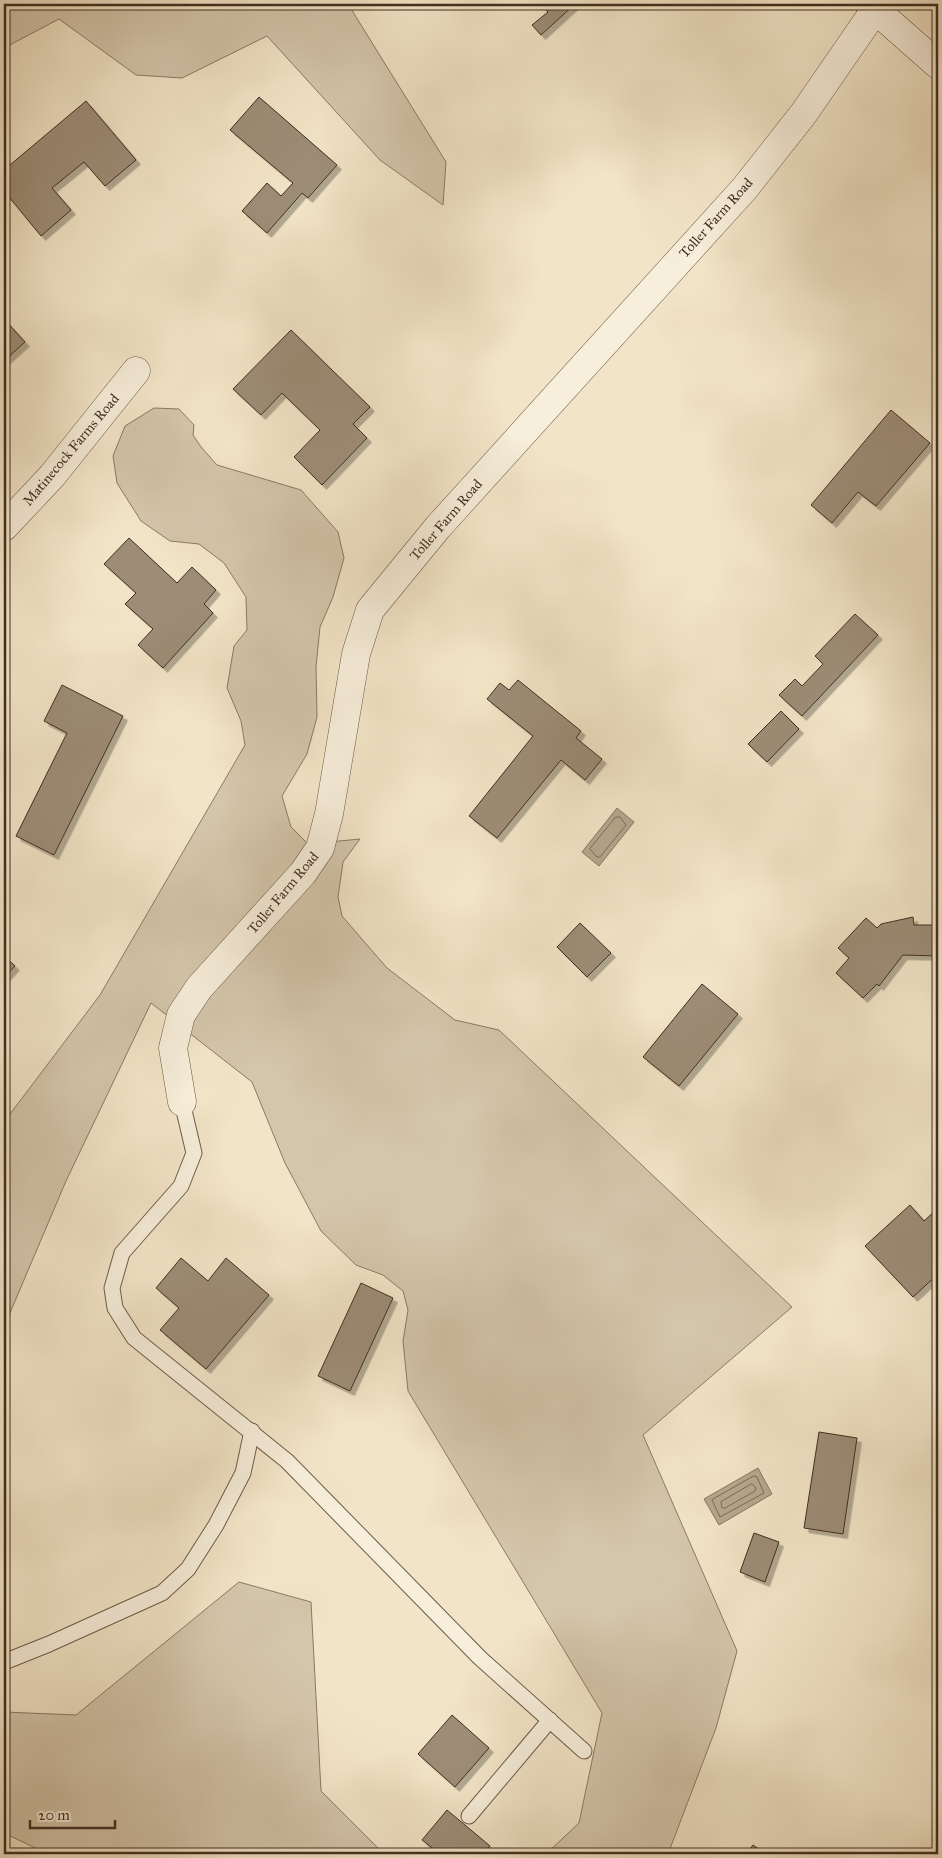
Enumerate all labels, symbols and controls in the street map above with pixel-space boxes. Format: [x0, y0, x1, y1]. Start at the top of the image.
street label: Toller Farm Road [676, 175, 756, 261]
street label: Matinecock Farms Road [19, 391, 123, 509]
street label: Toller Farm Road [406, 476, 486, 564]
street label: Toller Farm Road [244, 849, 322, 937]
scale bar [30, 1798, 115, 1830]
text: 20 m [38, 1806, 70, 1824]

